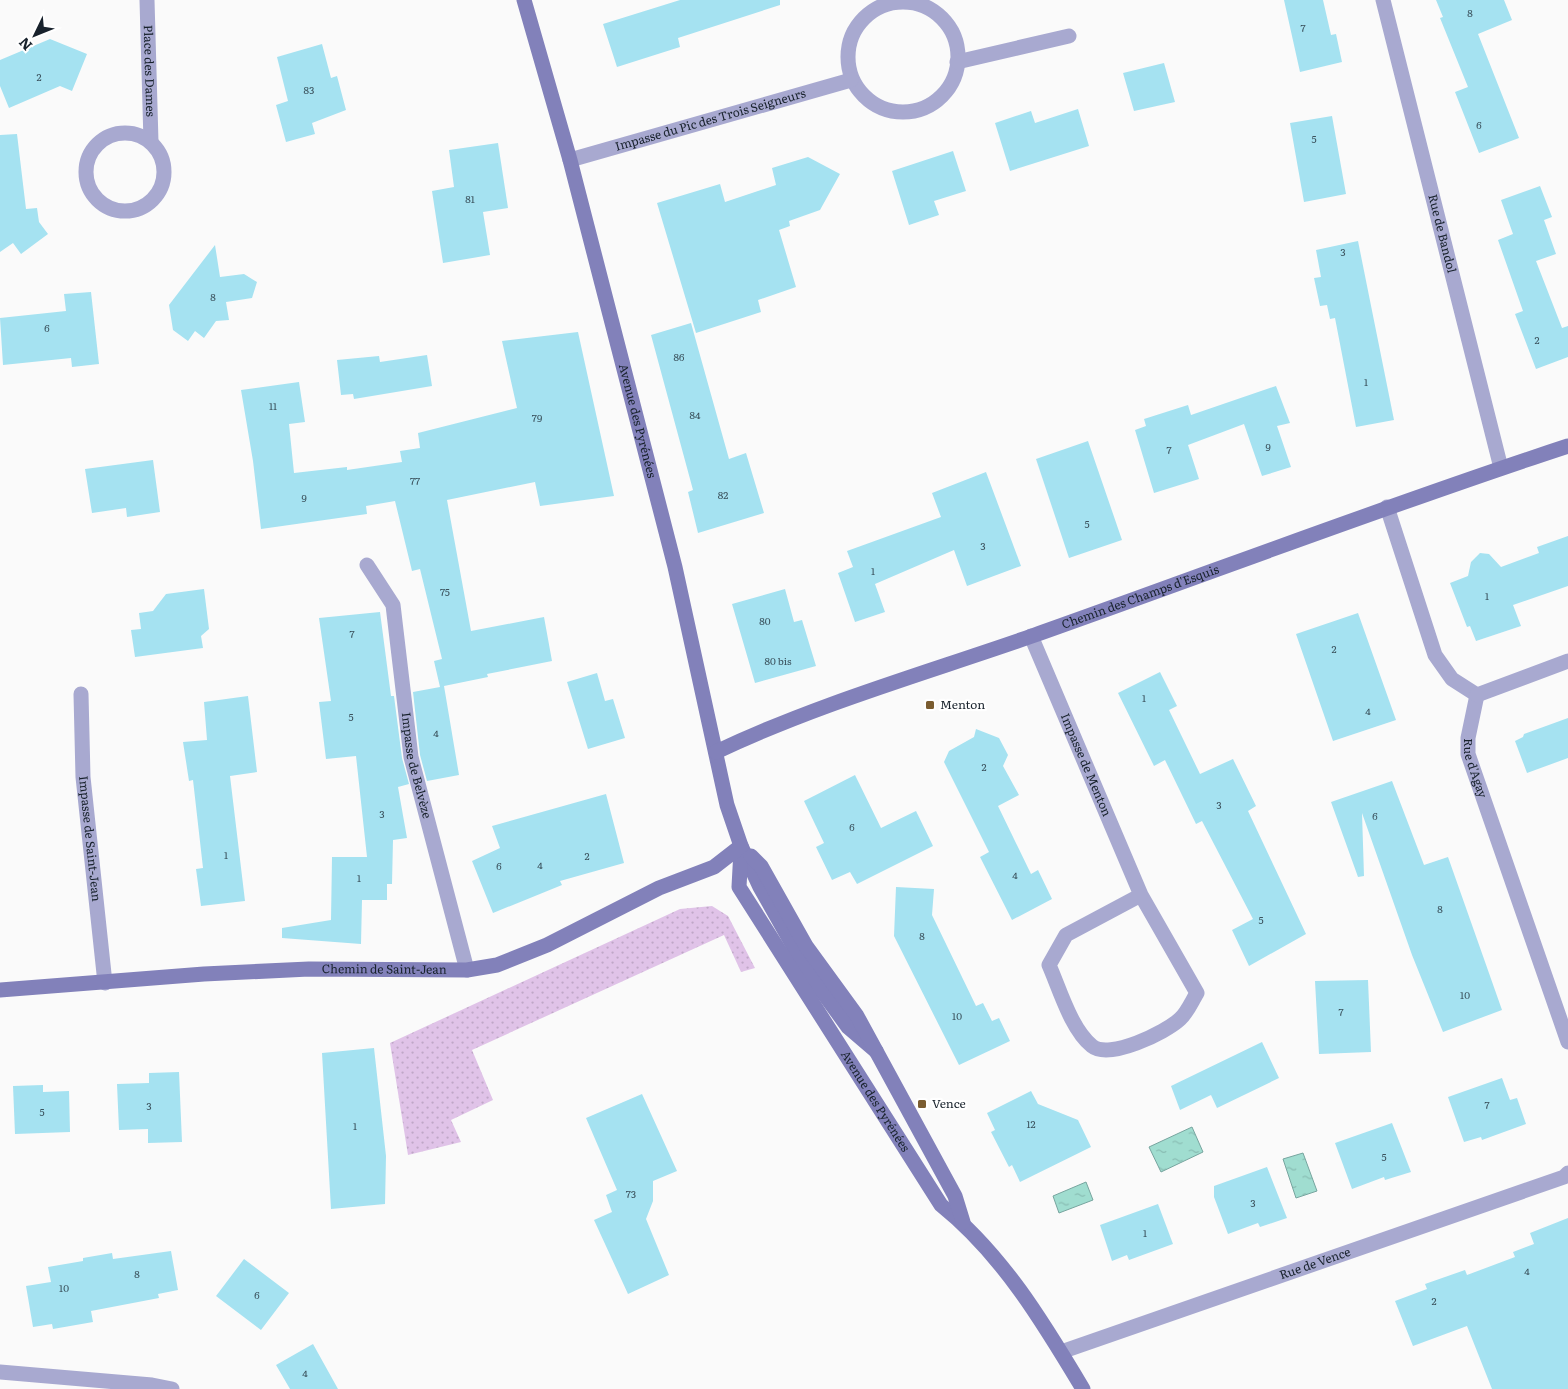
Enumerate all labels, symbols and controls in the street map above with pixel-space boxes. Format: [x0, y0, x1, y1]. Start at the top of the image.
house number: 8 [1467, 5, 1473, 20]
north arrow [10, 10, 60, 60]
house number: 7 [1300, 20, 1306, 35]
street label: Place des Dames [140, 25, 160, 118]
text: N [13, 33, 36, 56]
house number: 2 [36, 69, 42, 84]
house number: 83 [304, 82, 314, 97]
street label: Impasse du Pic des Trois Seigneurs [613, 83, 808, 155]
house number: 6 [1476, 117, 1482, 132]
house number: 5 [1311, 131, 1317, 146]
house number: 81 [465, 191, 475, 206]
street label: Rue de Bandol [1424, 192, 1461, 275]
house number: 3 [1340, 244, 1346, 259]
house number: 8 [210, 289, 216, 304]
house number: 6 [44, 320, 50, 335]
house number: 2 [1534, 332, 1540, 347]
house number: 86 [674, 349, 685, 364]
street label: Avenue des Pyrénées [615, 362, 662, 480]
house number: 1 [1364, 374, 1368, 389]
house number: 11 [269, 398, 277, 413]
house number: 84 [689, 407, 701, 422]
house number: 79 [532, 410, 542, 425]
house number: 9 [1265, 439, 1271, 454]
house number: 7 [1166, 442, 1172, 457]
house number: 77 [410, 473, 420, 488]
house number: 82 [718, 487, 728, 502]
house number: 9 [301, 490, 307, 505]
house number: 5 [1084, 516, 1090, 531]
house number: 3 [980, 538, 986, 553]
street label: Chemin des Champs d'Esquis [1059, 559, 1222, 633]
house number: 1 [871, 563, 875, 578]
house number: 75 [440, 584, 450, 599]
house number: 1 [1485, 588, 1489, 603]
house number: 80 [759, 613, 771, 628]
house number: 7 [349, 626, 355, 641]
house number: 2 [1331, 641, 1337, 656]
house number: 80 bis [764, 653, 792, 668]
house number: 1 [1142, 690, 1146, 705]
place label: Menton [940, 695, 985, 713]
marker: Menton [924, 699, 936, 711]
house number: 4 [1365, 703, 1371, 718]
house number: 5 [348, 709, 354, 724]
street label: Impasse de Menton [1057, 710, 1117, 819]
street label: Impasse de Belvèze [398, 711, 437, 820]
house number: 4 [433, 725, 439, 740]
street label: Rue d'Agay [1460, 738, 1493, 800]
house number: 2 [981, 759, 987, 774]
street label: Impasse de Saint-Jean [75, 775, 106, 902]
house number: 3 [1216, 797, 1222, 812]
house number: 3 [379, 806, 385, 821]
house number: 6 [1372, 808, 1378, 823]
house number: 6 [849, 819, 855, 834]
house number: 1 [224, 847, 228, 862]
house number: 2 [584, 848, 590, 863]
house number: 4 [537, 857, 543, 872]
house number: 6 [496, 858, 502, 873]
house number: 4 [1012, 867, 1018, 882]
house number: 1 [357, 870, 361, 885]
house number: 8 [1437, 901, 1443, 916]
house number: 5 [1258, 912, 1264, 927]
house number: 8 [919, 928, 925, 943]
street label: Chemin de Saint-Jean [322, 959, 447, 978]
house number: 10 [1460, 987, 1470, 1002]
house number: 7 [1338, 1004, 1344, 1019]
house number: 10 [952, 1008, 962, 1023]
street label: Avenue des Pyrénées [837, 1047, 915, 1156]
place label: Vence [932, 1094, 966, 1112]
house number: 7 [1484, 1097, 1490, 1112]
house number: 3 [146, 1098, 152, 1113]
marker: Vence [916, 1098, 928, 1110]
house number: 5 [39, 1104, 45, 1119]
house number: 12 [1026, 1116, 1036, 1131]
house number: 1 [353, 1118, 357, 1133]
house number: 5 [1381, 1149, 1387, 1164]
house number: 73 [626, 1186, 636, 1201]
house number: 3 [1250, 1195, 1256, 1210]
house number: 1 [1143, 1225, 1147, 1240]
street label: Rue de Vence [1277, 1242, 1353, 1283]
house number: 4 [1524, 1263, 1530, 1278]
house number: 8 [134, 1266, 140, 1281]
house number: 10 [59, 1280, 69, 1295]
house number: 6 [254, 1287, 260, 1302]
house number: 2 [1431, 1293, 1437, 1308]
house number: 4 [302, 1365, 308, 1380]

